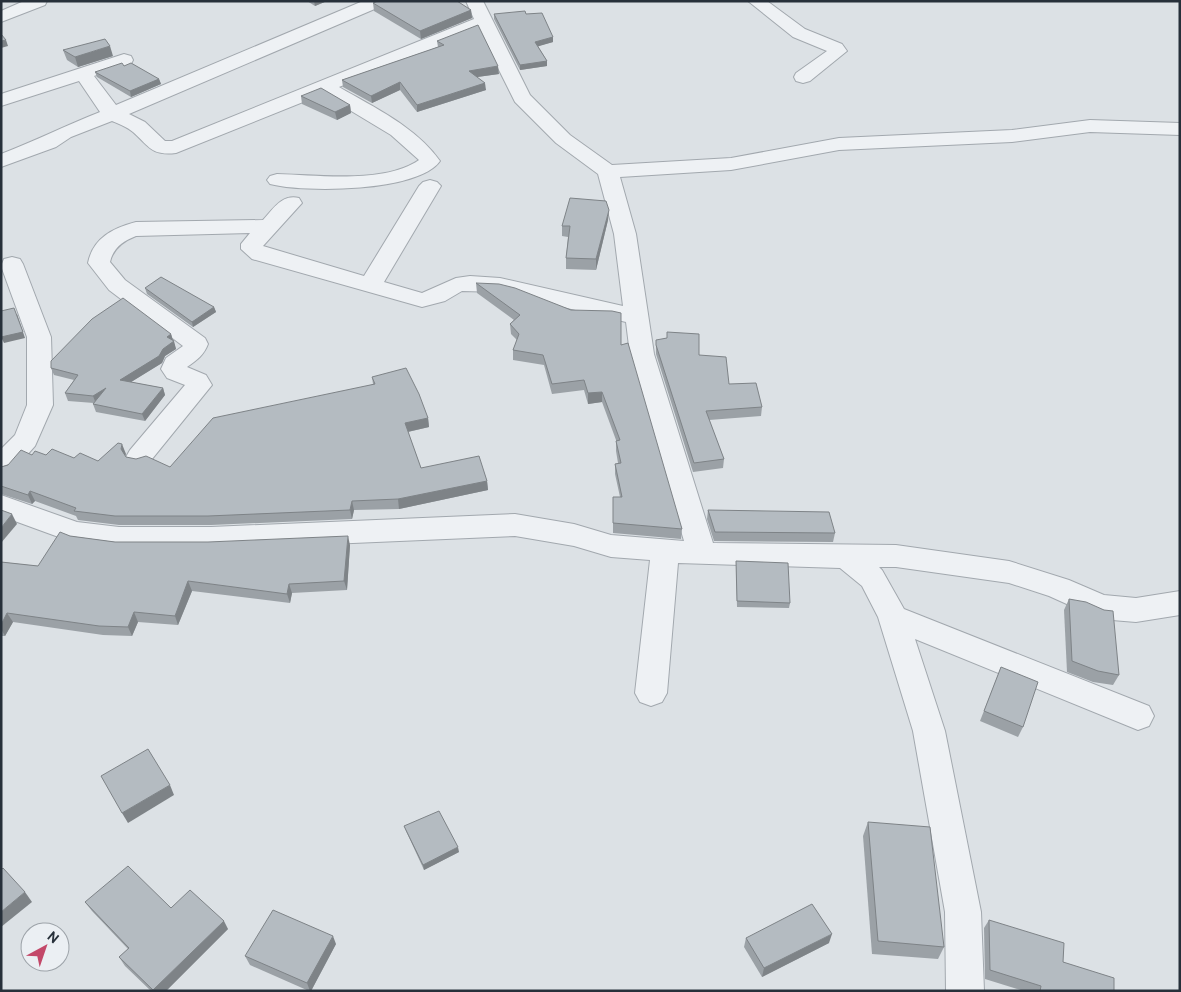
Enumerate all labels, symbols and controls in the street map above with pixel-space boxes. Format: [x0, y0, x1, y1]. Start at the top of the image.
north arrow [20, 922, 70, 972]
text: N [43, 928, 62, 948]

